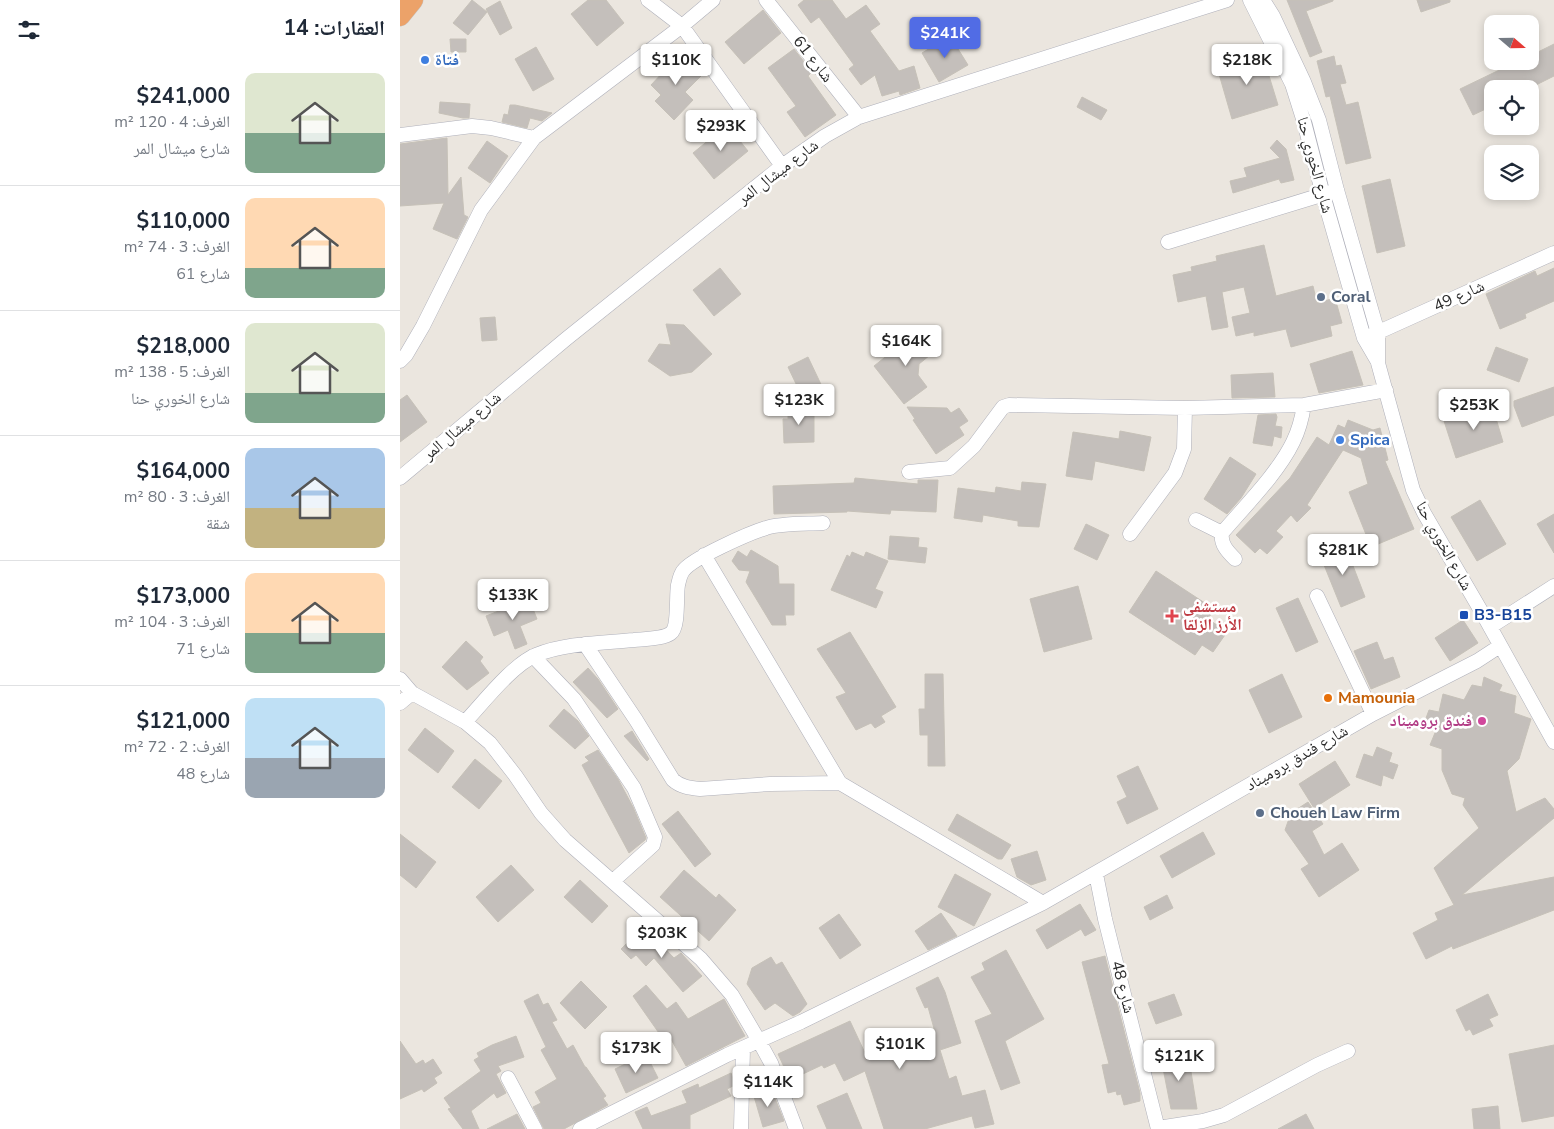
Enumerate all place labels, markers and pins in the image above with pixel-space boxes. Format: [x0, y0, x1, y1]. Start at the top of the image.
pin: $241K [910, 17, 980, 59]
pin: $110K [641, 44, 711, 86]
pin: $218K [1212, 44, 1282, 86]
place label: فتاة [435, 49, 459, 71]
marker: فتاة [419, 54, 431, 66]
pin: $293K [686, 110, 756, 152]
place label: Coral [1331, 286, 1371, 308]
marker: Coral [1315, 291, 1327, 303]
pin: $164K [871, 324, 941, 367]
pin: $123K [764, 384, 834, 426]
pin: $253K [1439, 388, 1509, 431]
place label: Spica [1350, 429, 1390, 451]
marker: Spica [1334, 434, 1346, 446]
pin: $281K [1308, 534, 1378, 576]
pin: $133K [478, 578, 548, 621]
place label: مستشفى الأرز الزلقا [1183, 596, 1242, 636]
place label: B3-B15 [1474, 604, 1532, 626]
marker: مستشفى الأرز الزلقا [1165, 609, 1179, 623]
marker: B3-B15 [1458, 609, 1470, 621]
place label: Mamounia [1338, 687, 1415, 709]
marker: Mamounia [1322, 692, 1334, 704]
place label: فندق بروميناد [1390, 710, 1472, 732]
marker: فندق بروميناد [1476, 715, 1488, 727]
place label: Choueh Law Firm [1270, 802, 1400, 824]
marker: Choueh Law Firm [1254, 807, 1266, 819]
pin: $203K [627, 916, 697, 959]
pin: $101K [865, 1028, 935, 1070]
pin: $173K [601, 1032, 671, 1074]
pin: $121K [1144, 1040, 1214, 1082]
pin: $114K [733, 1066, 803, 1108]

